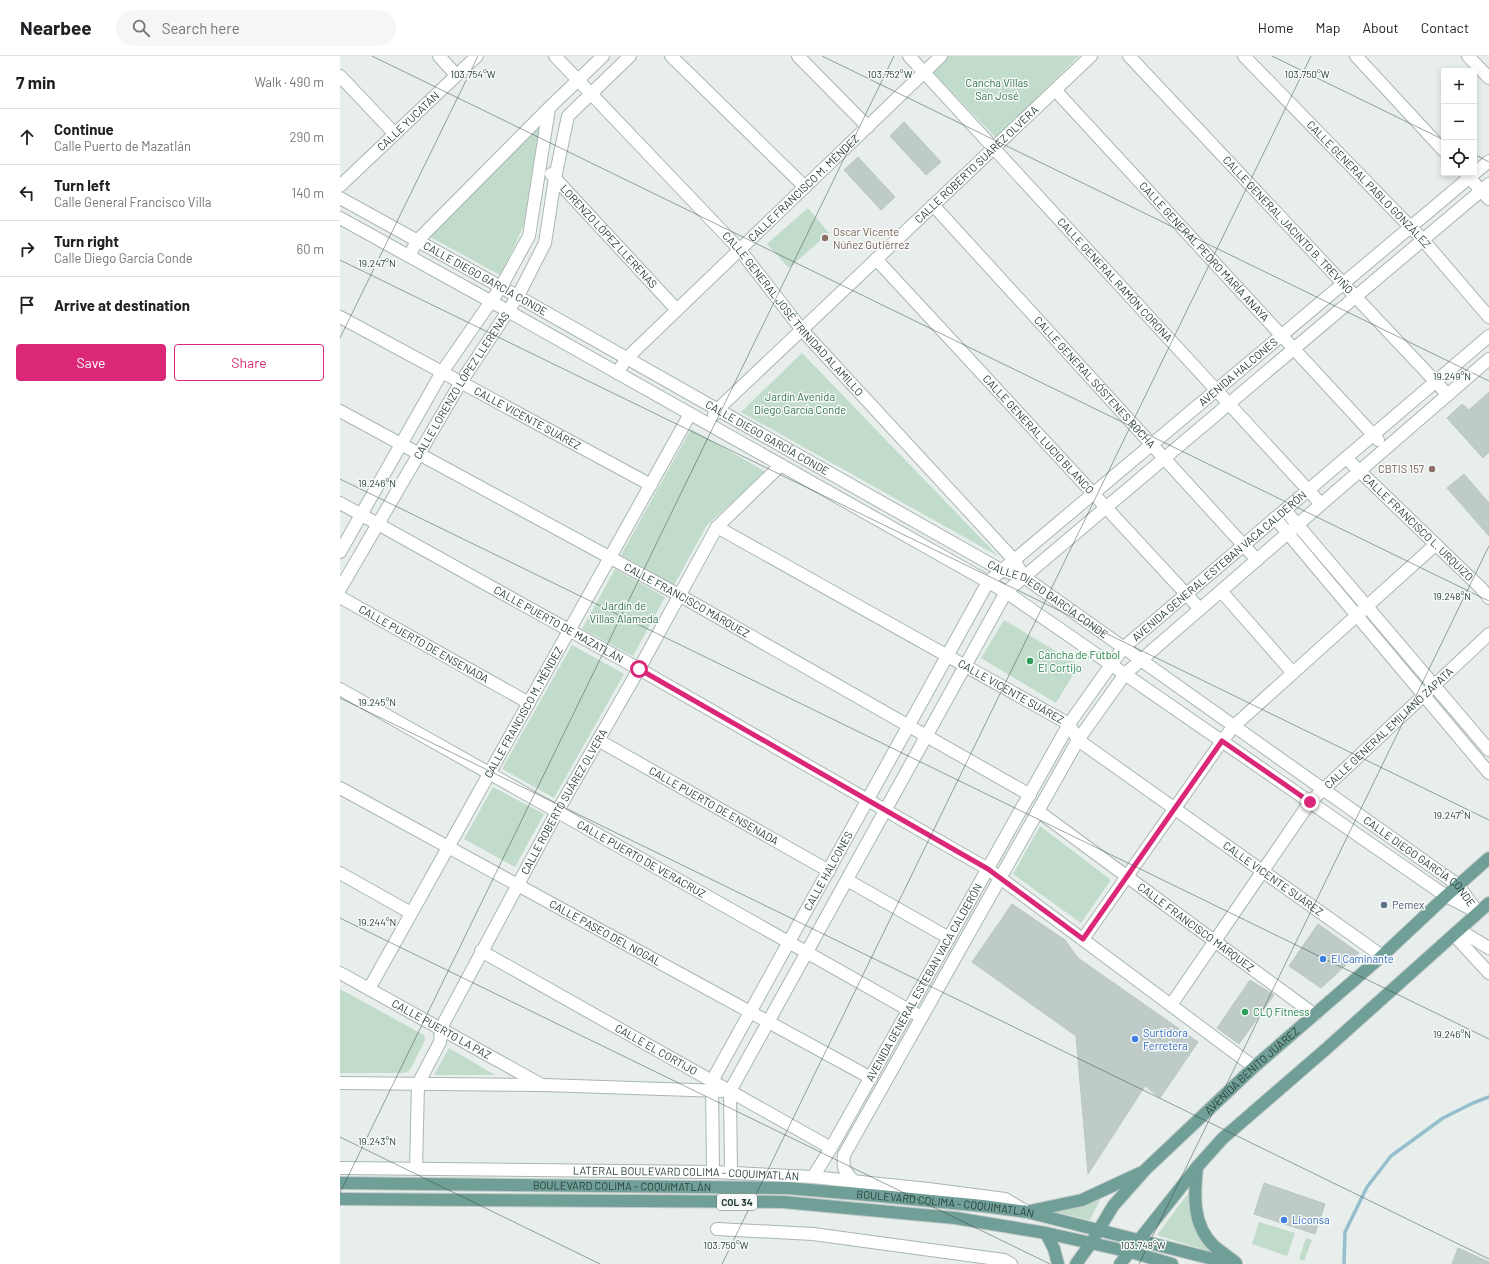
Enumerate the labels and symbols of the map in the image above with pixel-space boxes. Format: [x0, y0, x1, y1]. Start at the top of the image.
text: 103.754°W [450, 68, 496, 80]
text: 103.752°W [868, 68, 913, 80]
text: 103.750°W [1284, 68, 1330, 80]
park label: Cancha Villas San José [966, 76, 1028, 102]
street label: CALLE YUCATÁN [374, 89, 441, 153]
street label: CALLE ROBERTO SUÁREZ OLVERA [912, 103, 1041, 225]
street label: CALLE GENERAL PABLO GONZÁLEZ [1304, 118, 1434, 250]
street label: CALLE FRANCISCO M. MÉNDEZ [745, 132, 861, 244]
street label: CALLE GENERAL JACINTO B. TREVIÑO [1220, 153, 1356, 296]
street label: CALLE GENERAL PEDRO MARÍA ANAYA [1137, 179, 1272, 324]
street label: LORENZO LÓPEZ LLERENAS [558, 182, 660, 290]
street label: CALLE GENERAL RAMÓN CORONA [1055, 215, 1176, 344]
place label: Oscar Vicente Núñez Gutiérrez [833, 225, 909, 251]
street label: CALLE GENERAL JOSÉ TRINIDAD ALAMILLO [720, 229, 866, 398]
marker: Oscar Vicente Núñez Gutiérrez [820, 233, 830, 243]
street label: CALLE DIEGO GARCÍA CONDE [421, 238, 550, 318]
text: 19.247°N [358, 257, 396, 269]
street label: CALLE LORENZO LÓPEZ LLERENAS [410, 309, 512, 461]
street label: CALLE GENERAL SÓSTENES ROCHA [1032, 313, 1159, 451]
street label: AVENIDA HALCONES [1196, 335, 1280, 408]
text: 19.249°N [1433, 370, 1471, 382]
street label: CALLE GENERAL LUCIO BLANCO [980, 372, 1097, 496]
street label: CALLE VICENTE SUÁREZ [472, 384, 583, 452]
park label: Jardín Avenida Diego García Conde [754, 390, 846, 416]
street label: CALLE DIEGO GARCÍA CONDE [704, 397, 832, 478]
place label: CBTIS 157 [1378, 462, 1424, 475]
marker: CBTIS 157 [1427, 464, 1437, 474]
street label: CALLE FRANCISCO L. URQUIZO [1360, 471, 1477, 583]
text: 19.246°N [358, 477, 396, 489]
street label: AVENIDA GENERAL ESTEBAN VACA CALDERÓN [1129, 488, 1309, 644]
street label: CALLE DIEGO GARCÍA CONDE [986, 557, 1111, 641]
street label: CALLE FRANCISCO MÁRQUEZ [622, 560, 752, 640]
street label: CALLE PUERTO DE MAZATLÁN [492, 583, 626, 665]
text: 19.248°N [1433, 590, 1471, 602]
park label: Jardín de Villas Alameda [590, 599, 658, 625]
street label: CALLE PUERTO DE ENSENADA [357, 602, 491, 685]
street label: CALLE FRANCISCO M. MÉNDEZ [481, 644, 565, 780]
place label: Cancha de Fútbol El Cortijo [1038, 648, 1120, 674]
street label: CALLE VICENTE SUÁREZ [956, 656, 1067, 726]
marker: Cancha de Fútbol El Cortijo [1025, 656, 1035, 666]
route start [630, 660, 648, 678]
street label: CALLE GENERAL EMILIANO ZAPATA [1321, 664, 1456, 791]
text: 19.245°N [358, 696, 396, 708]
street label: CALLE ROBERTO SUÁREZ OLVERA [518, 726, 609, 877]
street label: CALLE PUERTO DE ENSENADA [647, 763, 781, 847]
route end [1301, 793, 1319, 811]
text: 19.247°N [1433, 809, 1471, 821]
street label: CALLE DIEGO GARCÍA CONDE [1361, 813, 1479, 909]
street label: CALLE PUERTO DE VERACRUZ [575, 817, 708, 900]
street label: CALLE HALCONES [801, 829, 855, 913]
street label: CALLE VICENTE SUÁREZ [1221, 838, 1326, 918]
street label: CALLE FRANCISCO MÁRQUEZ [1135, 880, 1257, 974]
street label: AVENIDA GENERAL ESTEBAN VACA CALDERÓN [863, 881, 984, 1083]
street label: CALLE PASEO DEL NOGAL [547, 897, 663, 968]
place label: Pemex [1392, 898, 1424, 911]
marker: Pemex [1379, 900, 1389, 910]
text: 19.244°N [358, 916, 396, 928]
place label: El Caminante [1331, 952, 1394, 965]
marker: El Caminante [1318, 954, 1328, 964]
street label: CALLE PUERTO LA PAZ [390, 996, 494, 1062]
place label: CLQ Fitness [1253, 1005, 1310, 1018]
marker: CLQ Fitness [1240, 1007, 1250, 1017]
street label: CALLE EL CORTIJO [613, 1021, 700, 1078]
street label: AVENIDA BENITO JUÁREZ [1202, 1024, 1301, 1116]
place label: Surtidora Ferretera [1143, 1026, 1188, 1052]
text: 19.246°N [1433, 1028, 1471, 1040]
marker: Surtidora Ferretera [1130, 1034, 1140, 1044]
text: 19.243°N [358, 1135, 396, 1147]
street label: LATERAL BOULEVARD COLIMA - COQUIMATLÁN [573, 1163, 799, 1182]
street label: BOULEVARD COLIMA - COQUIMATLÁN [533, 1178, 711, 1193]
street label: BOULEVARD COLIMA - COQUIMATLÁN [856, 1187, 1036, 1220]
road number: COL 34 [717, 1194, 757, 1210]
place label: Liconsa [1292, 1213, 1330, 1226]
marker: Liconsa [1279, 1215, 1289, 1225]
text: 103.750°W [703, 1239, 749, 1251]
text: 103.748°W [1120, 1239, 1166, 1251]

